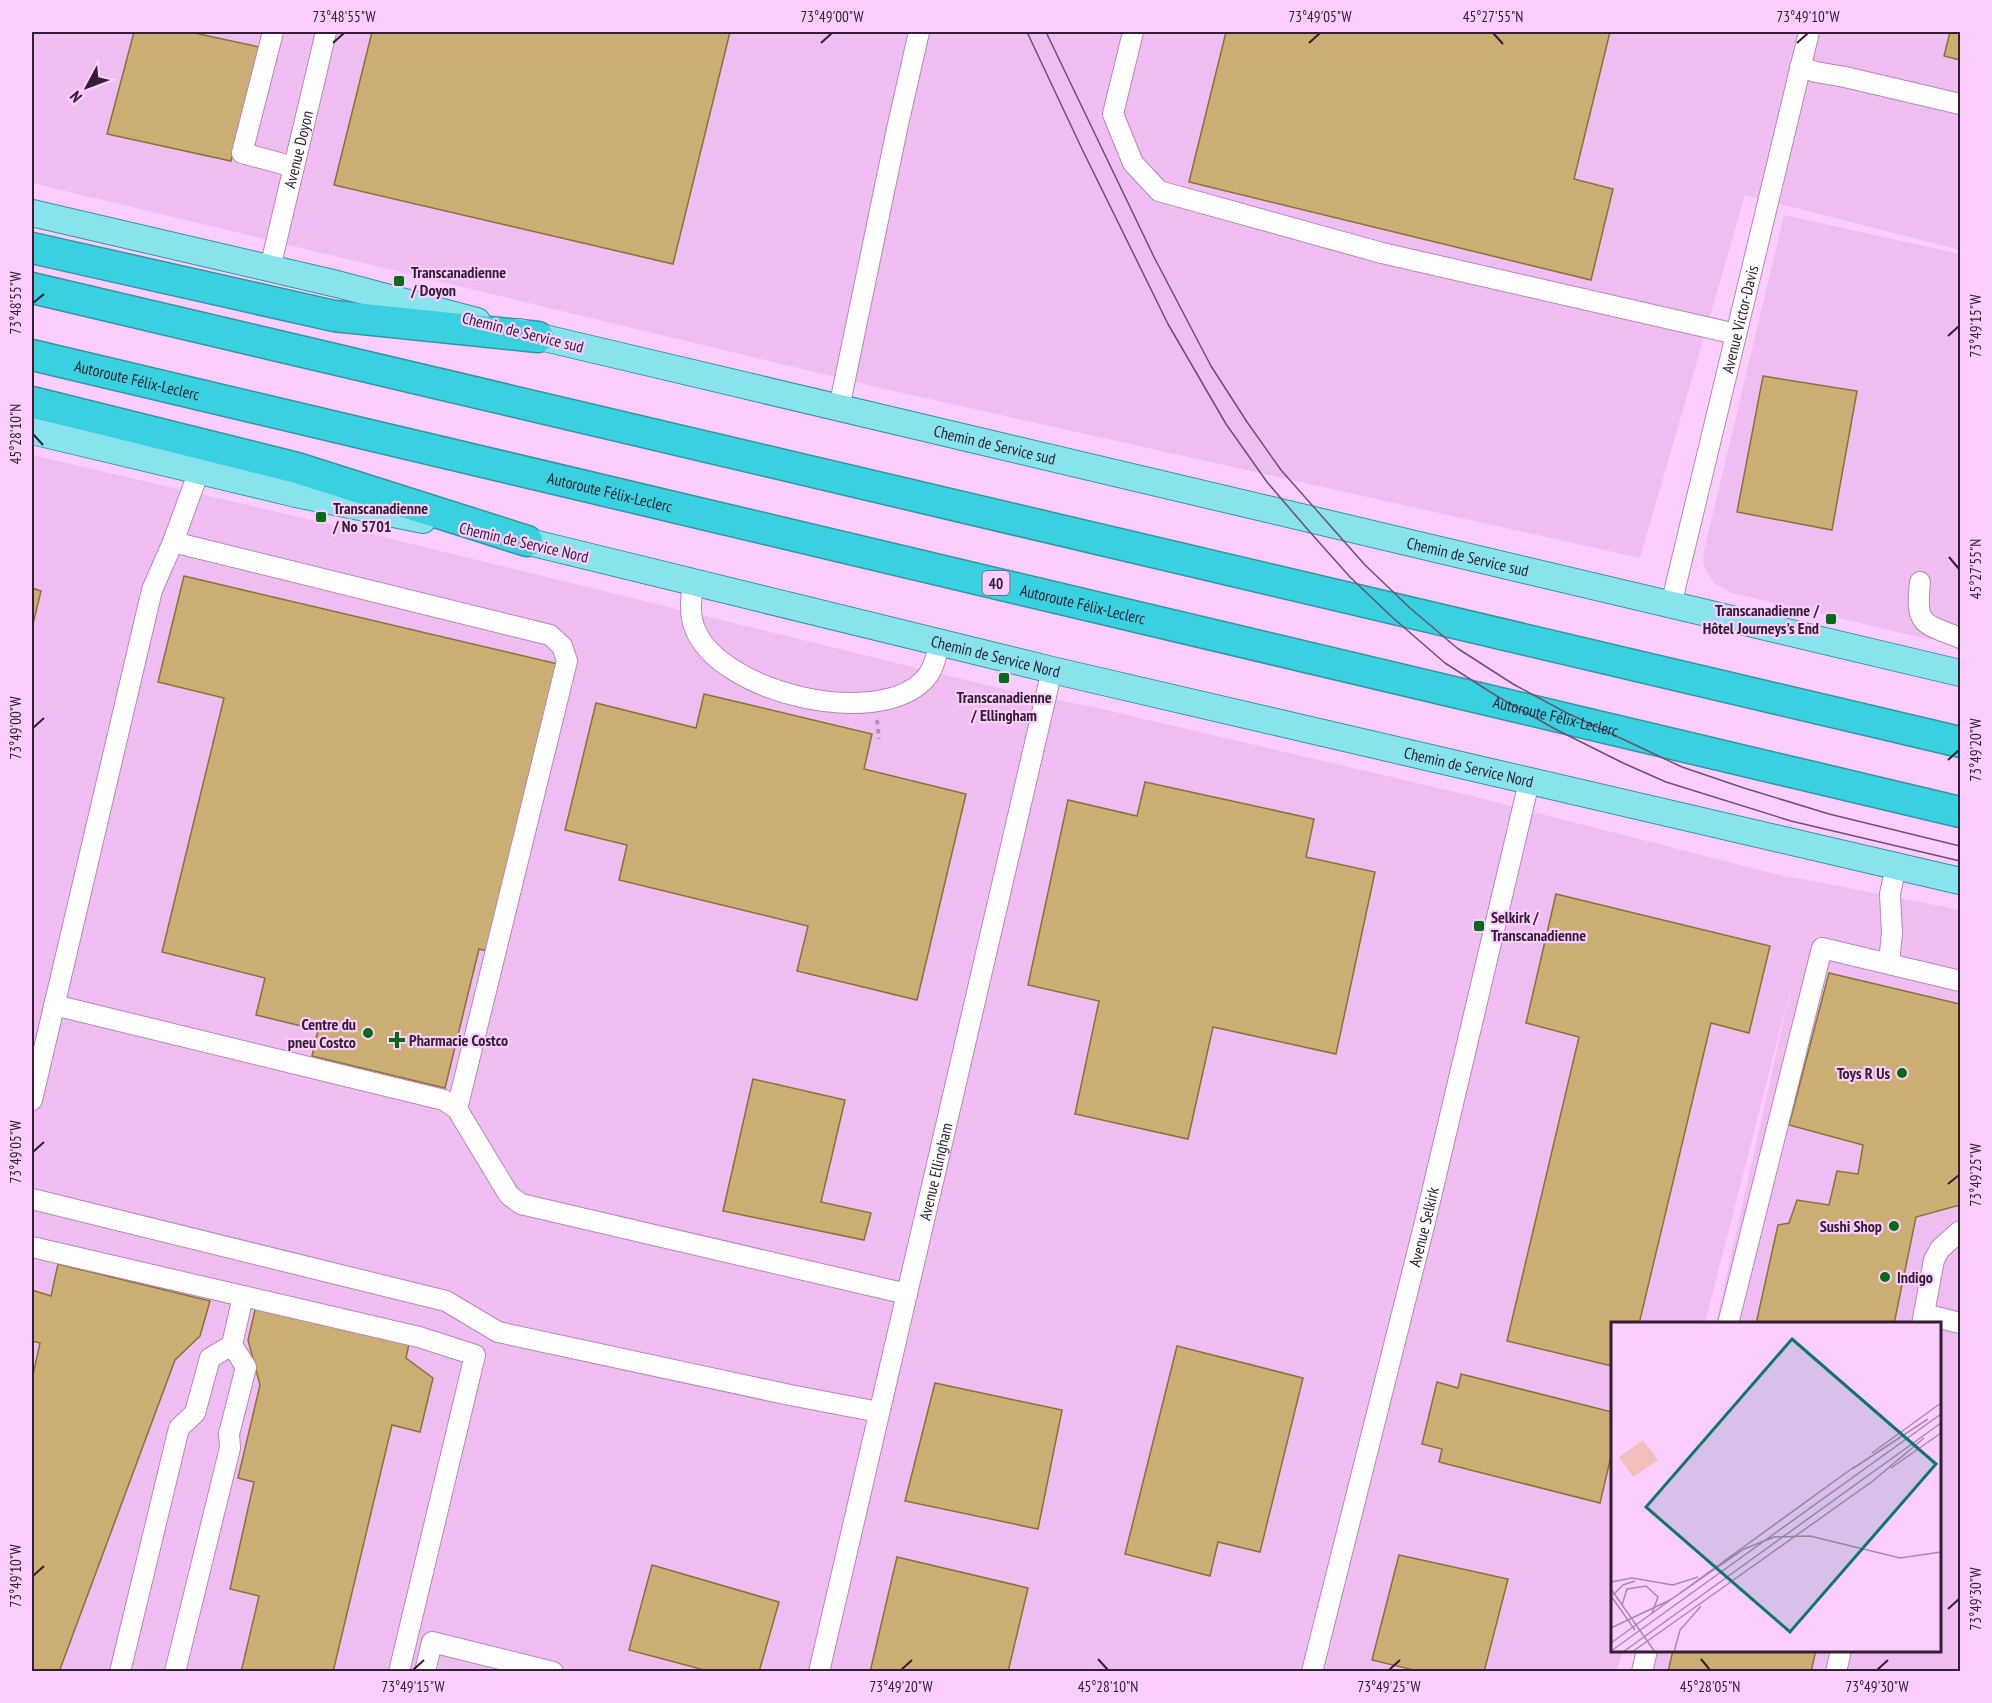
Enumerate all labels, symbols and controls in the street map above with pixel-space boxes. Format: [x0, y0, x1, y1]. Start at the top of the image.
text: 73°48'55"W [312, 7, 376, 26]
text: 73°49'00"W [800, 7, 864, 26]
text: 73°49'05"W [1288, 7, 1352, 26]
text: 45°27'55"N [1463, 7, 1523, 26]
text: 73°49'10"W [1776, 7, 1840, 26]
north arrow [57, 57, 117, 117]
text: N [65, 87, 86, 107]
street label: Avenue Doyon [279, 109, 317, 190]
place label: Transcanadienne / Doyon [410, 262, 506, 300]
street label: Avenue Victor-Davis [1717, 263, 1762, 375]
text: 73°48'55"W [6, 271, 25, 335]
marker: Transcanadienne / Doyon [392, 274, 406, 288]
text: 73°49'15"W [1966, 294, 1985, 358]
street label: Chemin de Service sud [460, 307, 586, 357]
street label: Autoroute Félix-Leclerc [73, 355, 202, 404]
text: 45°28'10"N [6, 404, 25, 464]
street label: Chemin de Service sud [932, 421, 1058, 469]
street label: Autoroute Félix-Leclerc [545, 468, 675, 517]
place label: Transcanadienne / No 5701 [332, 498, 428, 536]
marker: Transcanadienne / No 5701 [314, 510, 328, 524]
street label: Chemin de Service Nord [457, 517, 591, 567]
street label: Chemin de Service sud [1405, 532, 1531, 581]
text: 45°27'55"N [1966, 539, 1985, 599]
road number: 40 [982, 571, 1010, 595]
street label: Autoroute Félix-Leclerc [1018, 580, 1148, 629]
place label: Transcanadienne / Hôtel Journeys's End [1703, 600, 1819, 638]
marker: Transcanadienne / Hôtel Journeys's End [1824, 612, 1838, 626]
street label: Chemin de Service Nord [929, 631, 1062, 682]
marker: Transcanadienne / Ellingham [997, 671, 1011, 685]
place label: Transcanadienne / Ellingham [956, 687, 1052, 725]
street label: Autoroute Félix-Leclerc [1491, 692, 1621, 741]
text: 73°49'00"W [6, 696, 25, 760]
text: 73°49'20"W [1966, 718, 1985, 782]
street label: Chemin de Service Nord [1402, 742, 1536, 792]
place label: Selkirk / Transcanadienne [1491, 907, 1586, 945]
marker: Selkirk / Transcanadienne [1472, 919, 1486, 933]
place label: Centre du pneu Costco [288, 1014, 356, 1052]
marker: Centre du pneu Costco [361, 1026, 375, 1040]
place label: Pharmacie Costco [409, 1030, 508, 1050]
marker: Pharmacie Costco [390, 1033, 404, 1047]
place label: Toys R Us [1837, 1063, 1890, 1083]
marker: Toys R Us [1895, 1066, 1909, 1080]
text: 73°49'05"W [6, 1120, 25, 1184]
street label: Avenue Ellingham [914, 1121, 956, 1222]
text: 73°49'25"W [1966, 1143, 1985, 1207]
street label: Avenue Selkirk [1404, 1184, 1443, 1269]
place label: Sushi Shop [1820, 1216, 1882, 1236]
marker: Sushi Shop [1887, 1219, 1901, 1233]
place label: Indigo [1897, 1267, 1933, 1287]
marker: Indigo [1878, 1270, 1892, 1284]
inset map [1611, 1322, 1941, 1652]
text: 73°49'10"W [6, 1544, 25, 1608]
text: 73°49'30"W [1966, 1567, 1985, 1631]
text: 73°49'15"W [381, 1677, 445, 1696]
text: 73°49'20"W [869, 1677, 933, 1696]
text: 45°28'10"N [1078, 1677, 1138, 1696]
text: 73°49'25"W [1357, 1677, 1421, 1696]
text: 45°28'05"N [1680, 1677, 1740, 1696]
text: 73°49'30"W [1845, 1677, 1909, 1696]

